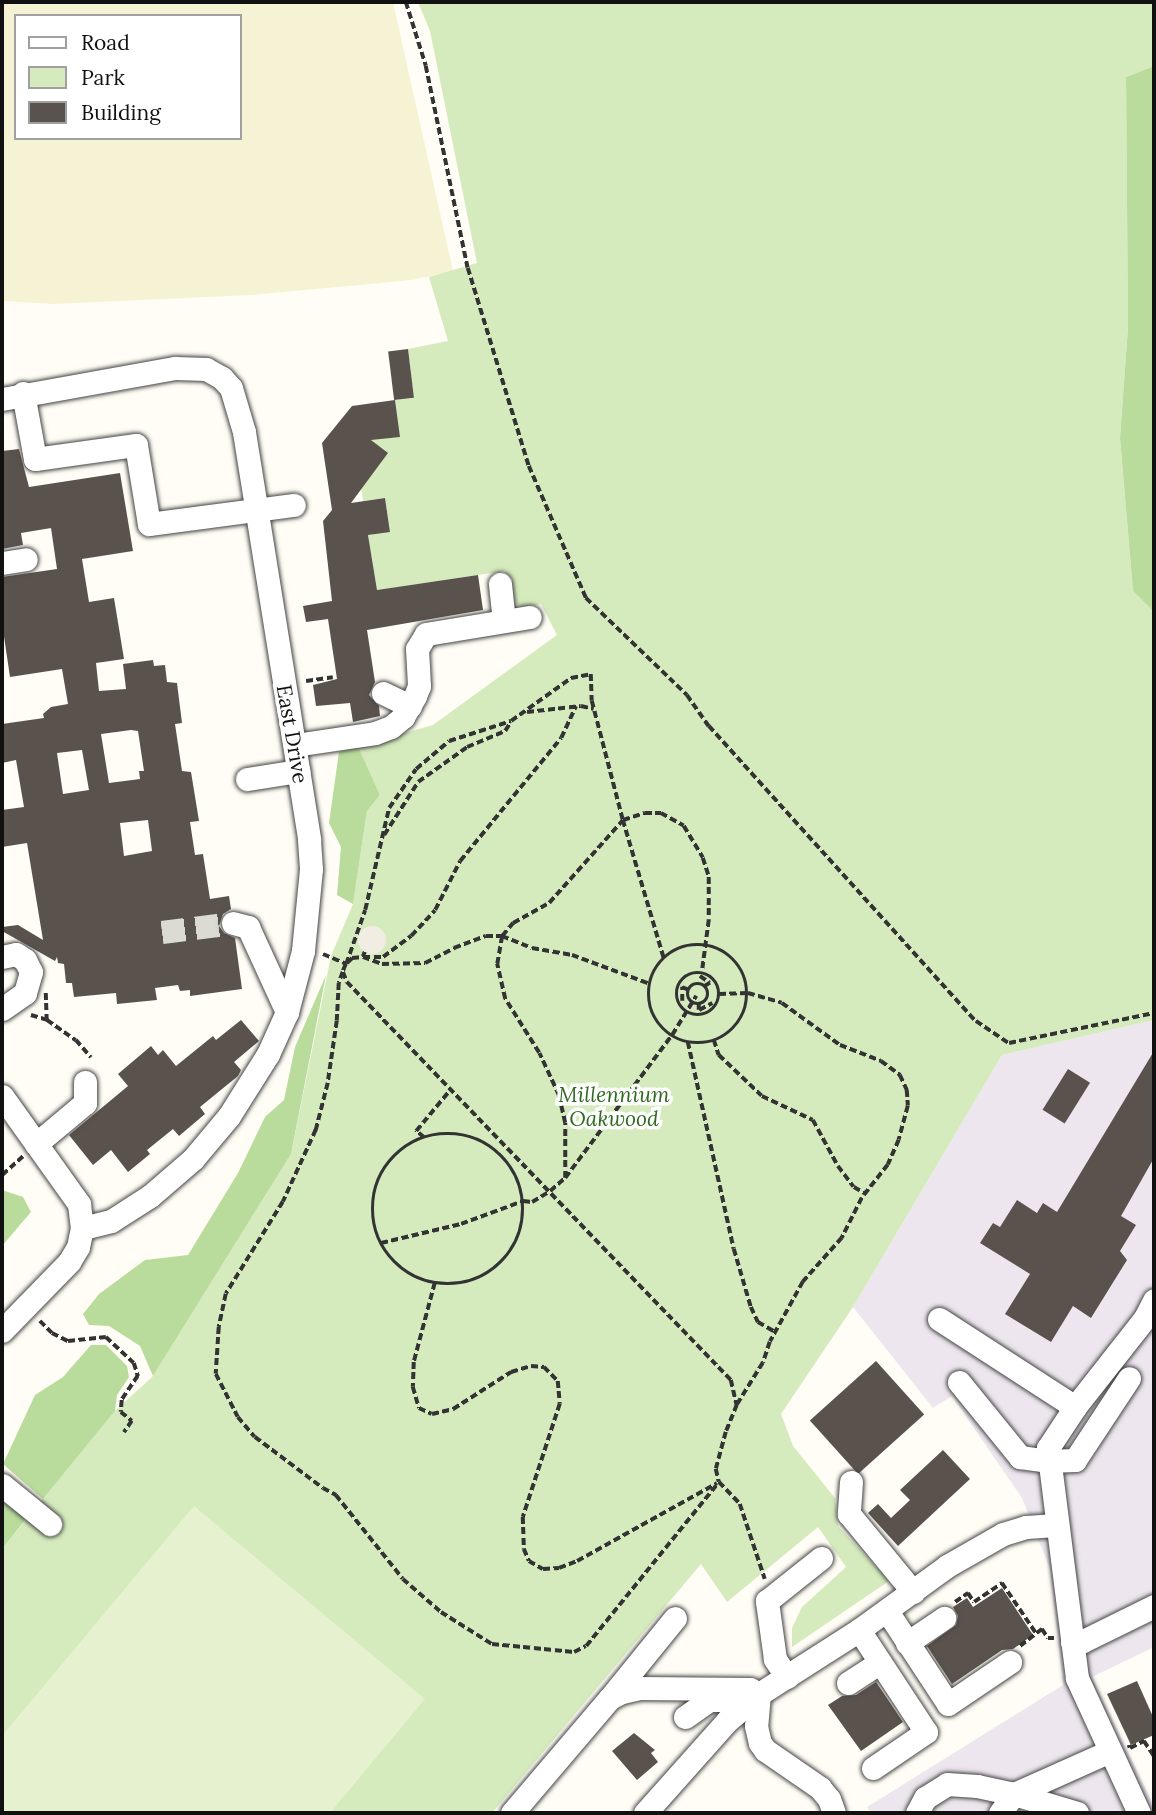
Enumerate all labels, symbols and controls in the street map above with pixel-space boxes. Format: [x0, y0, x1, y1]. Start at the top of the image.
legend [14, 14, 242, 140]
text: Road [81, 29, 130, 56]
text: Park [81, 64, 125, 91]
text: Building [81, 99, 161, 126]
street label: East Drive [271, 683, 313, 785]
park label: Millennium Oakwood [558, 1082, 670, 1132]

